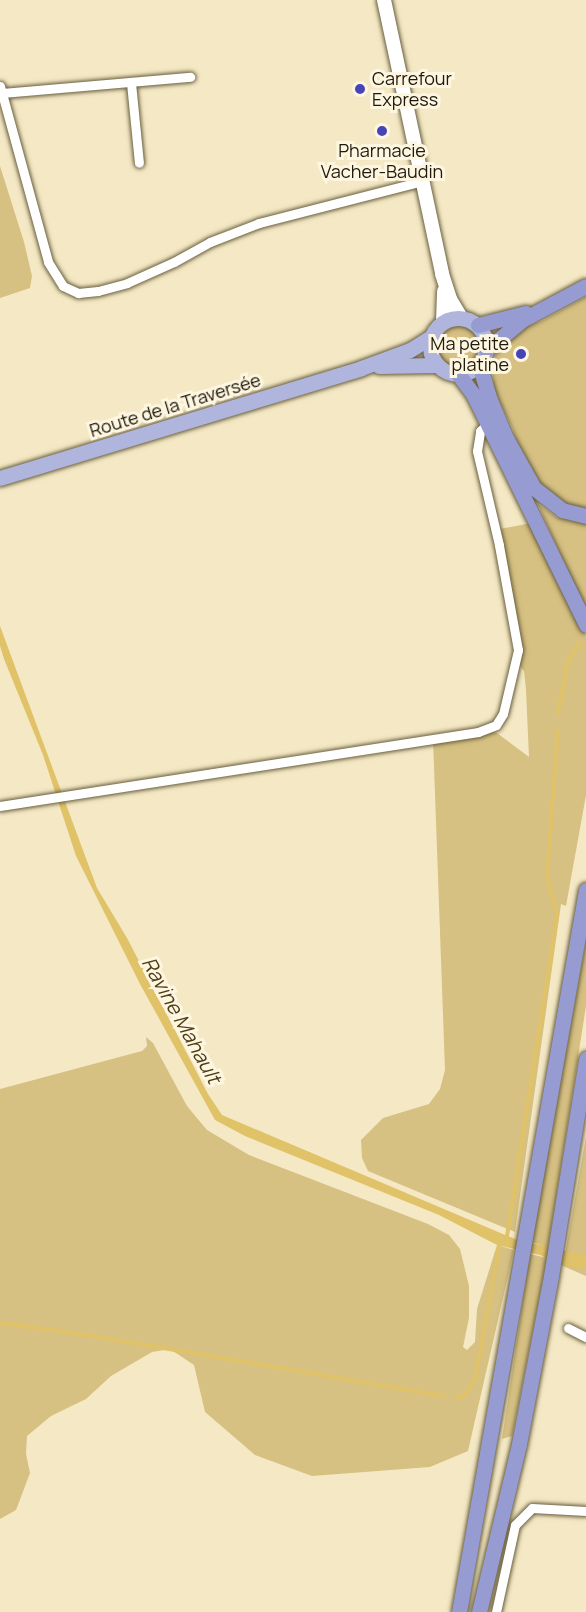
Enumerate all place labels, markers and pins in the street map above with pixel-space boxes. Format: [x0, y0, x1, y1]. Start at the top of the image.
place label: Carrefour Express [372, 68, 452, 110]
marker: Carrefour Express [353, 82, 367, 96]
marker: Pharmacie Vacher-Baudin [375, 124, 389, 138]
place label: Pharmacie Vacher-Baudin [321, 140, 443, 182]
place label: Ma petite platine [430, 333, 509, 376]
marker: Ma petite platine [514, 347, 528, 361]

